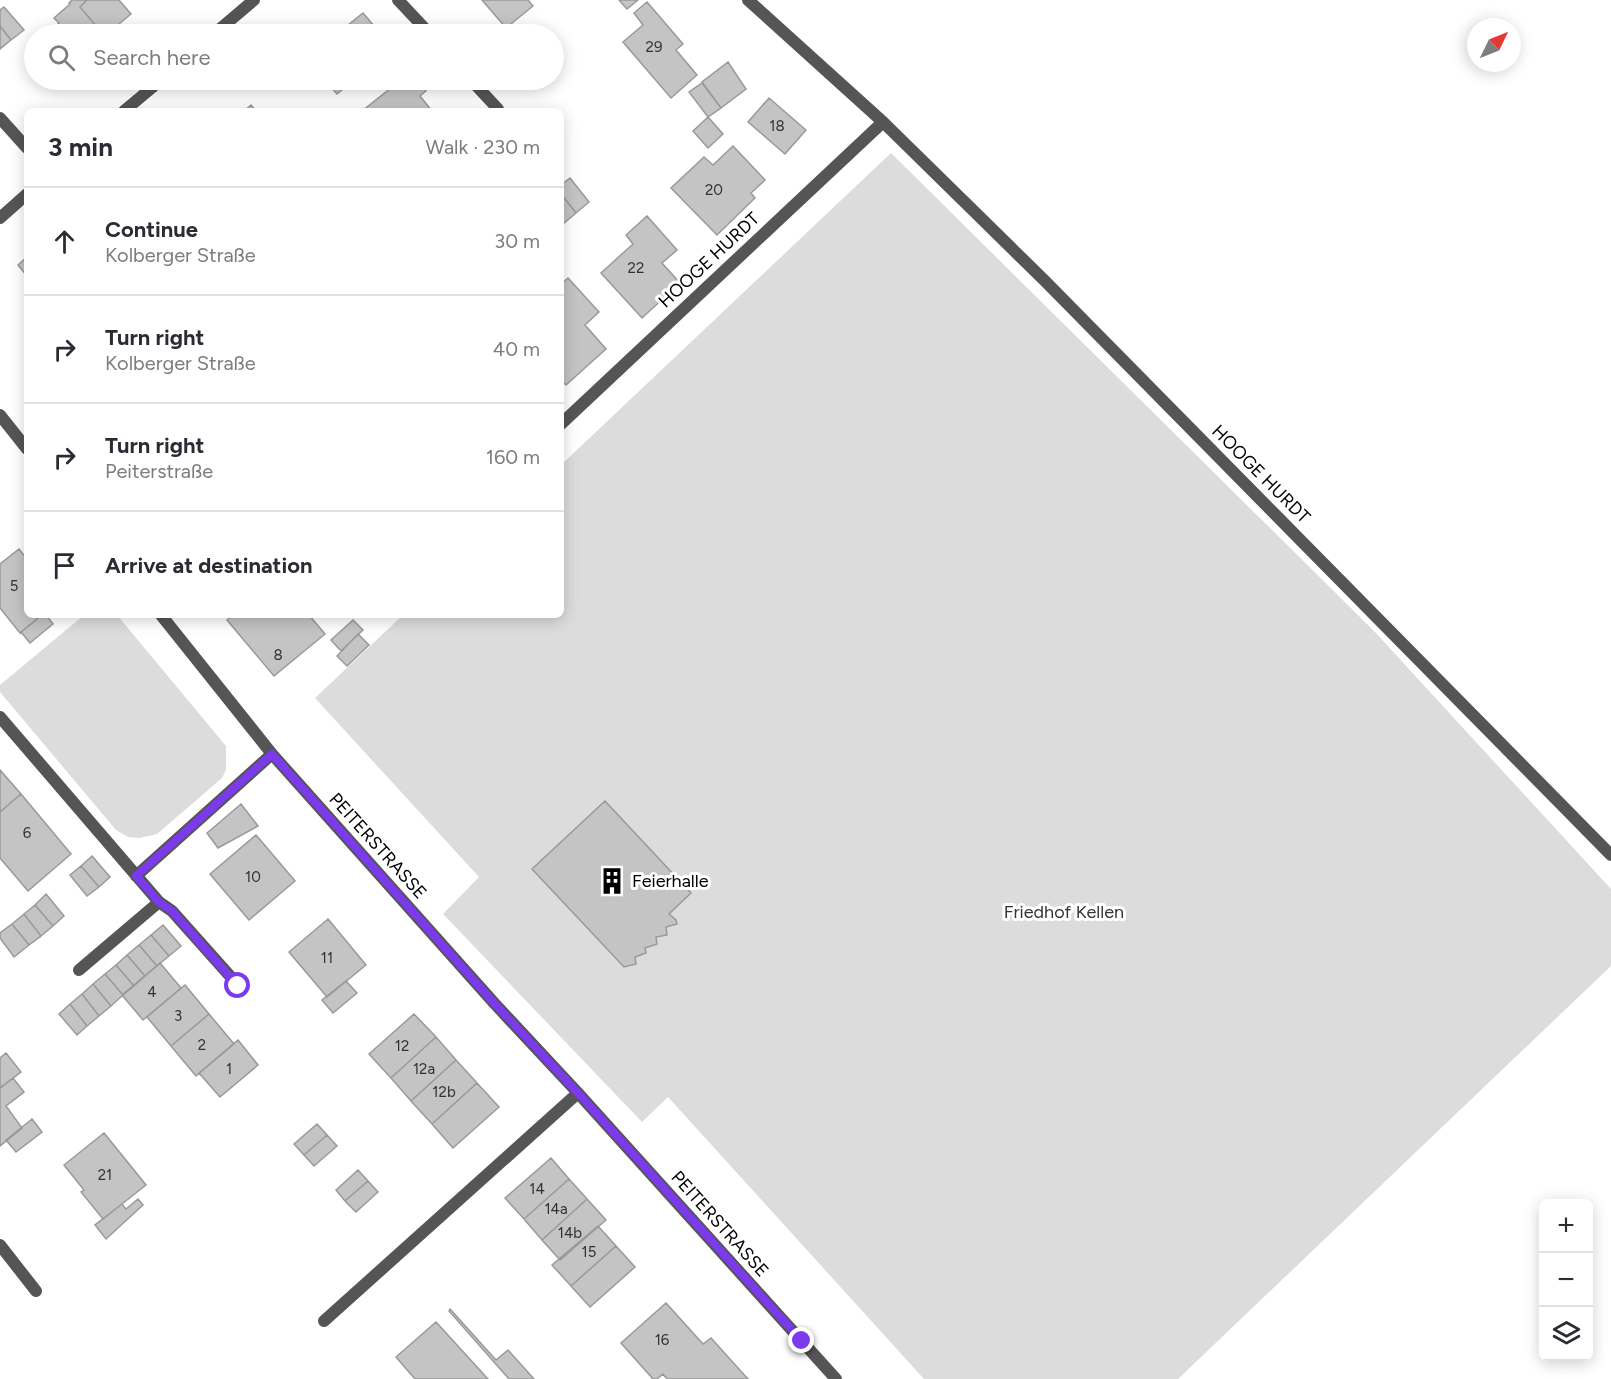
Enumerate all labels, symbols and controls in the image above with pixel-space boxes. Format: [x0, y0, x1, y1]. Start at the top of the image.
north arrow [1467, 18, 1521, 72]
search box [24, 24, 564, 90]
house number: 29 [646, 38, 662, 56]
icon: search [45, 41, 78, 74]
text: Search here [93, 44, 211, 71]
house number: 18 [769, 117, 785, 135]
text: 3 min [48, 131, 113, 163]
text: Walk · 230 m [426, 135, 540, 159]
house number: 20 [705, 181, 723, 199]
street label: HOOGE HURDT [654, 208, 764, 312]
text: Continue [105, 216, 198, 243]
icon: ahead [48, 225, 81, 258]
text: 30 m [494, 229, 540, 253]
text: Kolberger Straße [105, 243, 256, 267]
house number: 22 [628, 259, 644, 277]
text: Turn right [105, 324, 204, 351]
icon: right [48, 333, 81, 366]
text: 40 m [493, 337, 540, 361]
text: Kolberger Straße [105, 351, 256, 375]
street label: HOOGE HURDT [1207, 420, 1315, 528]
text: Turn right [105, 432, 204, 459]
icon: right [48, 441, 81, 474]
text: 160 m [486, 445, 540, 469]
text: Peiterstraße [105, 459, 213, 483]
icon: arrive [48, 549, 81, 582]
text: Arrive at destination [105, 552, 313, 579]
house number: 5 [10, 577, 18, 595]
house number: 8 [273, 646, 283, 664]
street label: PEITERSTRASSE [325, 788, 431, 904]
house number: 6 [23, 824, 32, 842]
building icon: Feierhalle [597, 866, 627, 896]
house number: 10 [245, 868, 261, 886]
place label: Feierhalle [632, 870, 709, 892]
park label: Friedhof Kellen [1004, 901, 1124, 923]
house number: 11 [321, 949, 333, 967]
route start [224, 972, 250, 998]
house number: 4 [147, 983, 157, 1001]
house number: 3 [174, 1007, 182, 1025]
house number: 2 [198, 1036, 206, 1054]
house number: 12 [395, 1037, 409, 1055]
house number: 1 [226, 1060, 232, 1078]
house number: 12a [413, 1060, 435, 1078]
house number: 12b [432, 1083, 456, 1101]
house number: 21 [98, 1166, 112, 1184]
street label: PEITERSTRASSE [667, 1166, 773, 1282]
house number: 14 [529, 1180, 545, 1198]
map controls [1539, 1199, 1593, 1361]
button: + [1539, 1199, 1593, 1253]
house number: 14a [544, 1200, 568, 1218]
house number: 14b [558, 1224, 582, 1242]
house number: 15 [582, 1243, 596, 1261]
button: − [1539, 1253, 1593, 1307]
button: layers [1539, 1307, 1593, 1361]
route end [788, 1327, 814, 1353]
house number: 16 [655, 1331, 670, 1349]

